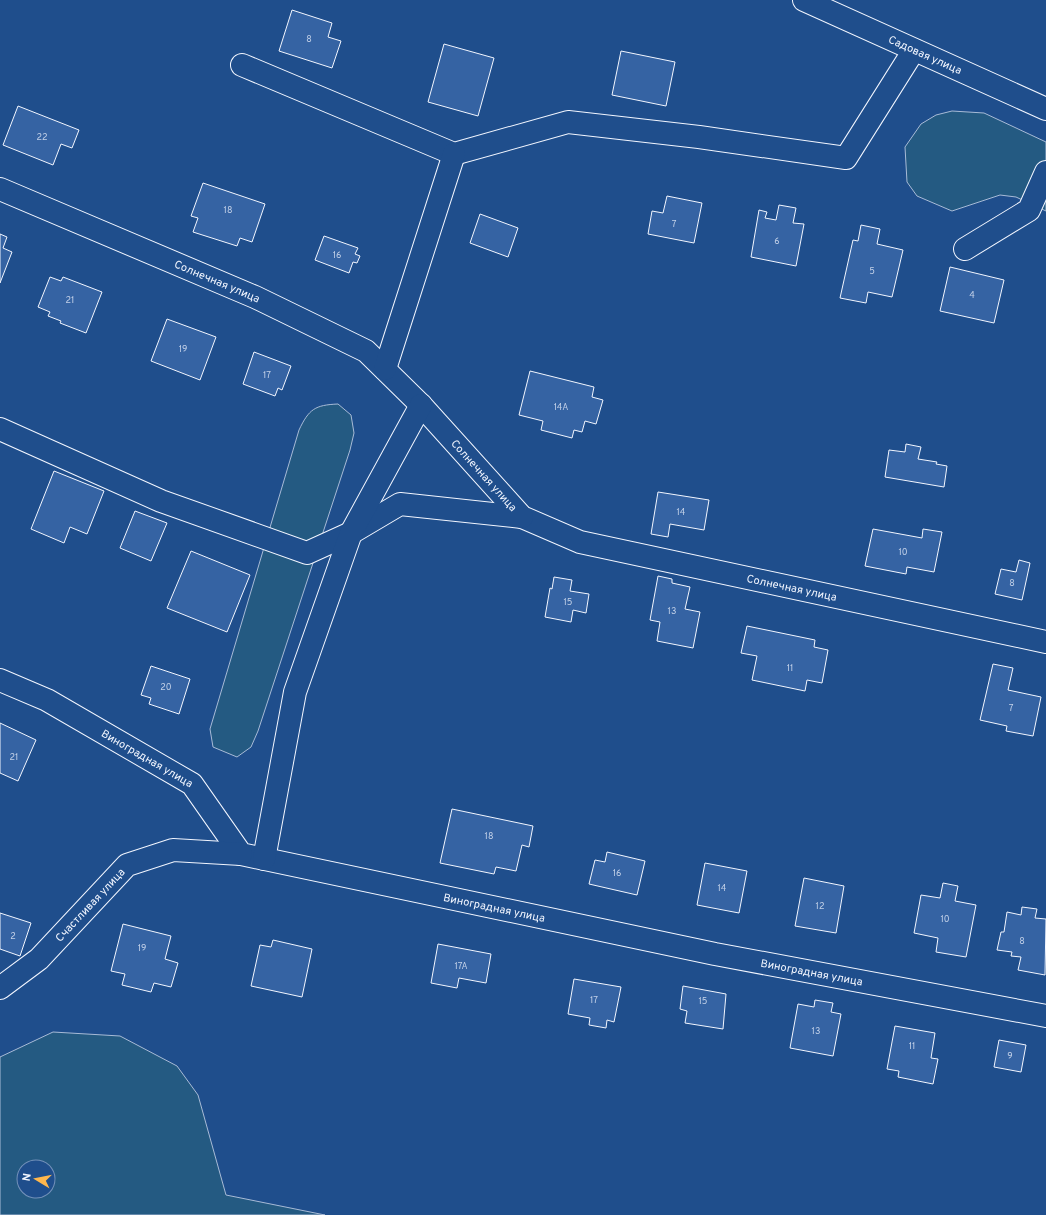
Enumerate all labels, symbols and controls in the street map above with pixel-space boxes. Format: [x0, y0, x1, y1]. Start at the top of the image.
street label: Садовая улица [886, 33, 964, 78]
house number: 8 [306, 34, 312, 45]
house number: 22 [36, 132, 48, 143]
house number: 18 [224, 205, 232, 216]
house number: 7 [672, 219, 677, 230]
house number: 6 [774, 236, 780, 247]
house number: 16 [333, 250, 341, 261]
street label: Солнечная улица [172, 258, 262, 306]
house number: 5 [869, 266, 875, 277]
house number: 4 [969, 290, 975, 301]
house number: 21 [66, 295, 74, 306]
house number: 19 [179, 344, 187, 355]
house number: 17 [263, 370, 271, 381]
house number: 14А [554, 402, 568, 413]
street label: Солнечная улица [448, 437, 520, 515]
house number: 14 [677, 507, 686, 518]
house number: 10 [898, 547, 908, 558]
street label: Солнечная улица [745, 572, 838, 605]
house number: 8 [1009, 578, 1015, 589]
house number: 15 [564, 597, 572, 608]
house number: 13 [668, 606, 676, 617]
house number: 11 [787, 663, 793, 674]
house number: 20 [160, 682, 172, 693]
house number: 7 [1009, 703, 1014, 714]
street label: Виноградная улица [98, 727, 195, 791]
house number: 21 [10, 752, 18, 763]
house number: 18 [485, 831, 493, 842]
street label: Счастливая улица [53, 865, 129, 945]
house number: 16 [613, 868, 621, 879]
house number: 14 [718, 883, 727, 894]
street label: Виноградная улица [442, 891, 546, 926]
house number: 12 [816, 901, 824, 912]
house number: 10 [940, 914, 950, 925]
house number: 2 [10, 931, 16, 942]
house number: 8 [1019, 936, 1025, 947]
house number: 19 [138, 943, 146, 954]
street label: Виноградная улица [759, 957, 864, 990]
house number: 17А [454, 961, 468, 972]
house number: 17 [590, 995, 598, 1006]
house number: 15 [699, 996, 707, 1007]
house number: 13 [812, 1026, 820, 1037]
house number: 11 [909, 1041, 915, 1052]
house number: 9 [1007, 1051, 1013, 1062]
north arrow [16, 1159, 56, 1199]
text: N [20, 1172, 35, 1183]

